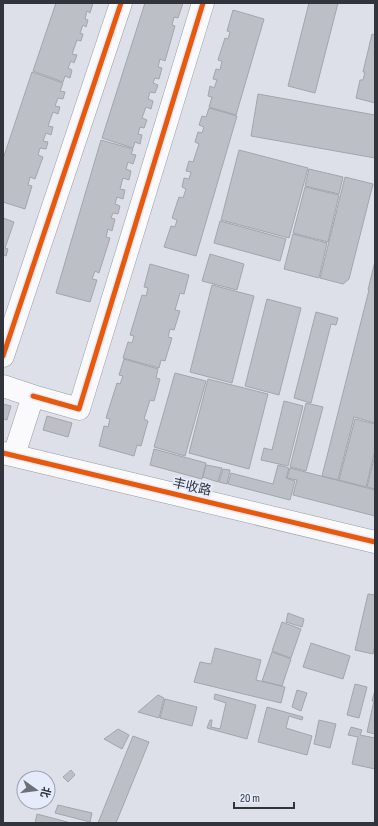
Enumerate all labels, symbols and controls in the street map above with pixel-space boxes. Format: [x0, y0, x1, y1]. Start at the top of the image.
street label: 丰收路 [171, 475, 213, 499]
north arrow [16, 770, 56, 810]
scale bar [234, 784, 294, 810]
text: 北 [38, 785, 53, 799]
text: 20 m [240, 791, 260, 806]

